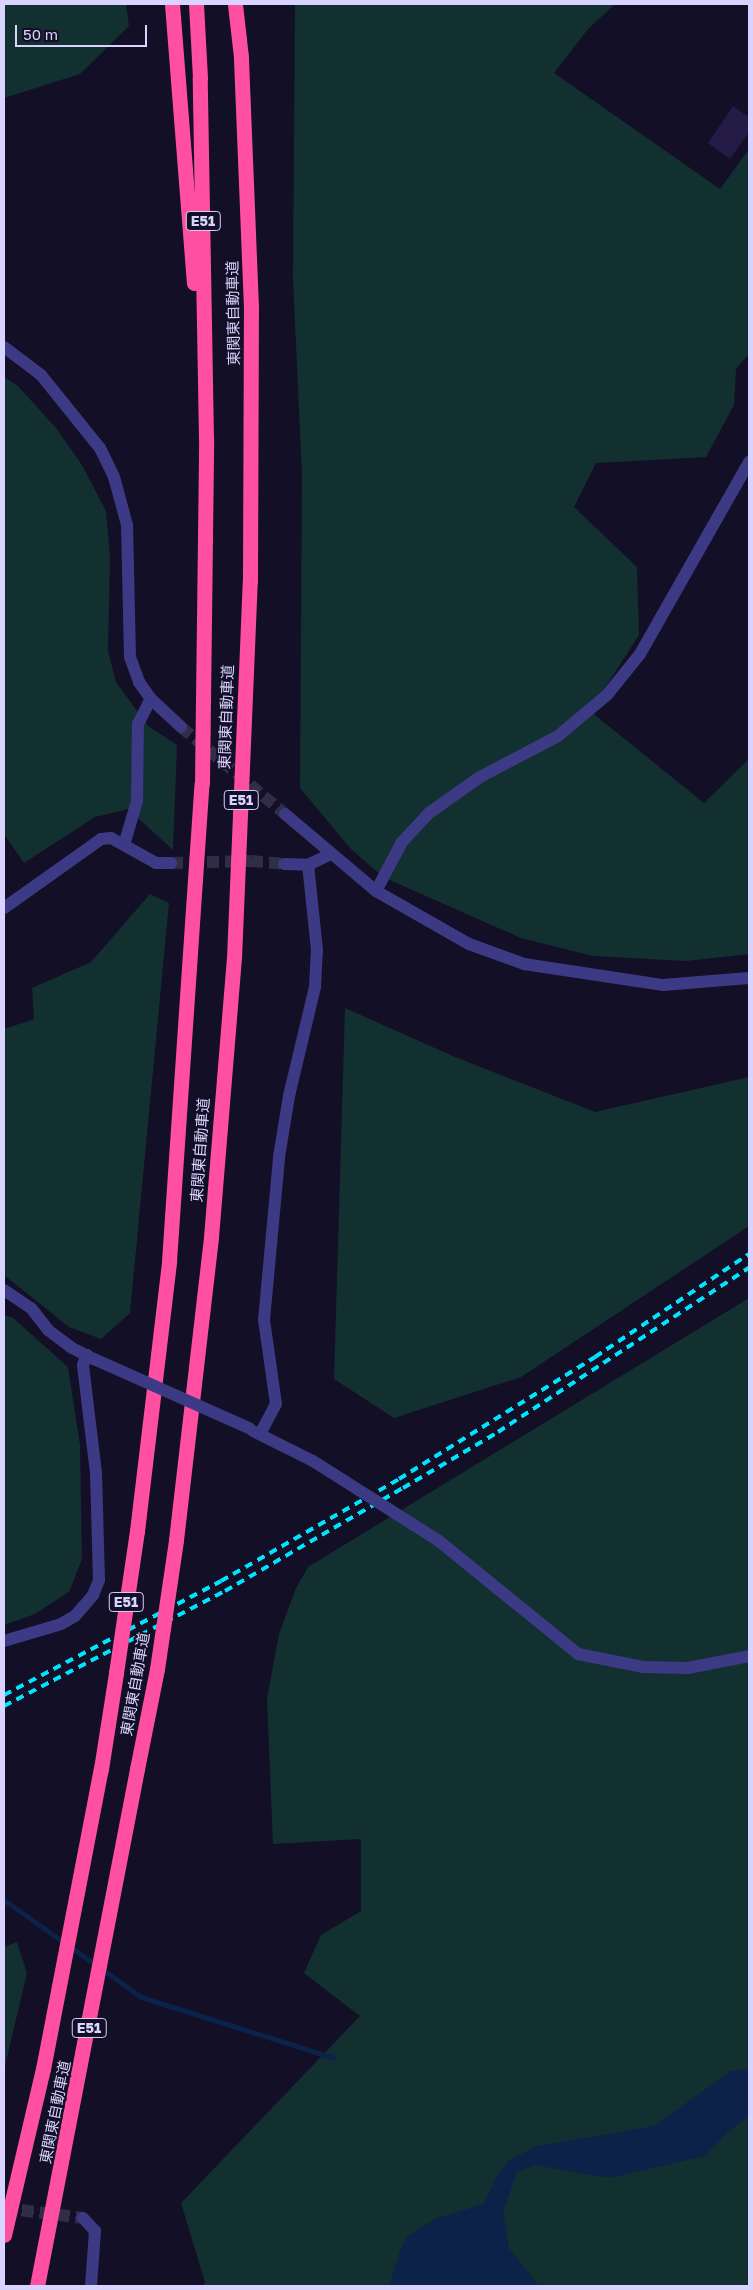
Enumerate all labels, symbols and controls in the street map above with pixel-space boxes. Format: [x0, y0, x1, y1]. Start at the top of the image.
scale bar [18, 15, 150, 47]
text: 50 m [23, 25, 58, 43]
road number: E51 [186, 210, 220, 232]
street label: 東関東自動車道 [223, 260, 243, 366]
street label: 東関東自動車道 [215, 664, 237, 770]
road number: E51 [224, 788, 258, 812]
street label: 東関東自動車道 [187, 1097, 213, 1203]
road number: E51 [108, 1590, 144, 1614]
street label: 東関東自動車道 [117, 1631, 153, 1737]
road number: E51 [72, 2016, 106, 2040]
street label: 東関東自動車道 [36, 2059, 74, 2165]

